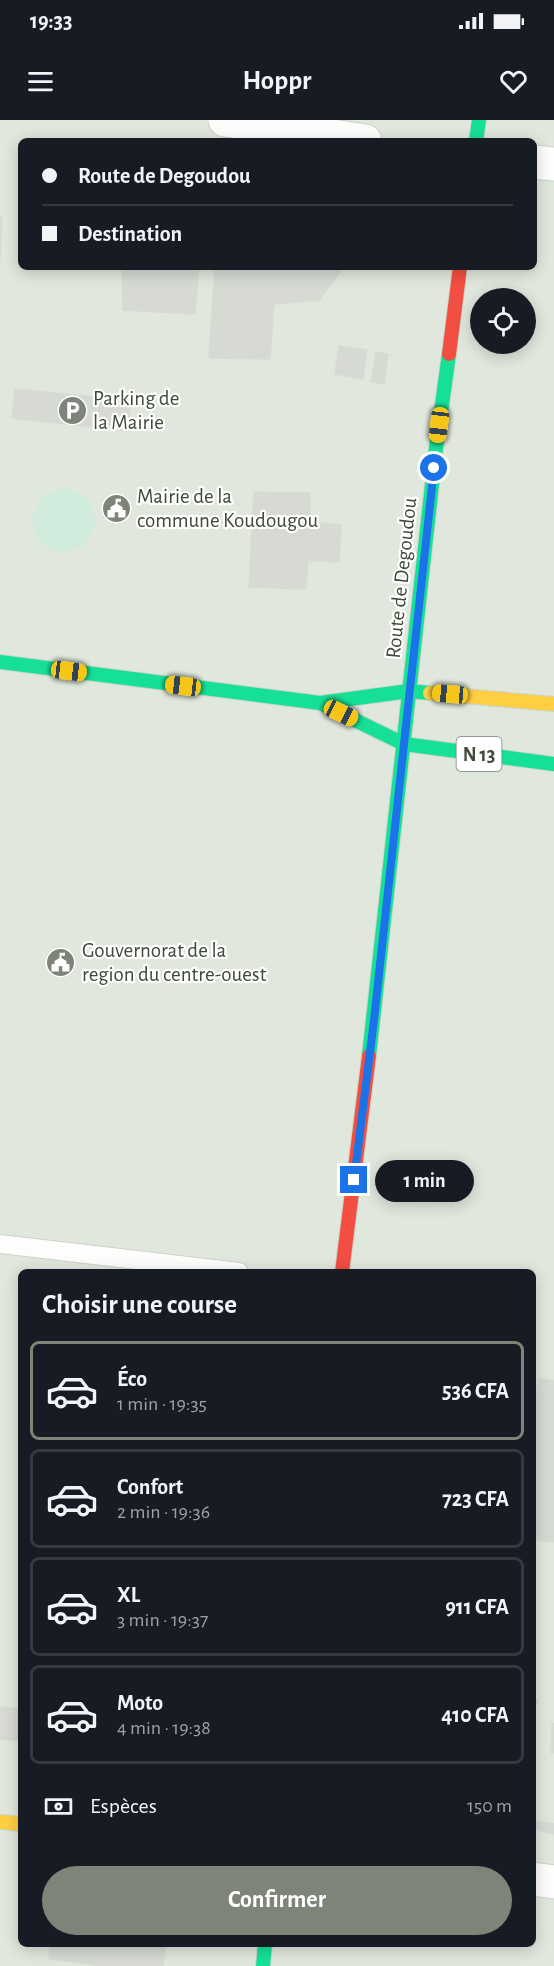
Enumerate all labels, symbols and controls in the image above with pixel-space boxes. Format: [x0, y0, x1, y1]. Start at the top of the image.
text: 19:33 [30, 10, 73, 32]
icon: menu [24, 65, 57, 98]
icon: heart [497, 65, 530, 98]
text: Hoppr [243, 67, 311, 94]
text: Route de Degoudou [78, 165, 251, 187]
text: Destination [78, 223, 182, 245]
map controls [470, 288, 536, 354]
button: locate [470, 288, 536, 354]
place label: Parking de la Mairie [93, 388, 179, 433]
parking icon: Parking de la Mairie [56, 394, 88, 426]
car [428, 406, 450, 444]
route start [420, 454, 447, 481]
place label: Mairie de la commune Koudougou [137, 486, 318, 531]
public building icon: Mairie de la commune Koudougou [100, 492, 132, 524]
street label: Route de Degoudou [383, 496, 420, 660]
car [50, 660, 88, 682]
car [164, 675, 202, 697]
car [431, 683, 469, 705]
car [321, 697, 361, 729]
road number: N 13 [456, 737, 502, 771]
place label: Gouvernorat de la region du centre-ouest [82, 940, 267, 985]
public building icon: Gouvernorat de la region du centre-ouest [45, 946, 77, 978]
callout: 1 min [375, 1159, 474, 1201]
route end [340, 1166, 367, 1193]
text: 1 min [403, 1171, 446, 1191]
text: Choisir une course [42, 1291, 237, 1318]
icon: car [45, 1364, 99, 1418]
text: Éco [117, 1368, 147, 1390]
text: 536 CFA [442, 1380, 509, 1402]
text: 1 min · 19:35 [117, 1394, 207, 1414]
icon: car [45, 1472, 99, 1526]
text: Confort [117, 1476, 183, 1498]
text: 723 CFA [442, 1488, 509, 1510]
text: 2 min · 19:36 [117, 1502, 210, 1522]
icon: car [45, 1580, 99, 1634]
text: XL [117, 1584, 140, 1606]
text: 911 CFA [445, 1596, 509, 1618]
text: 3 min · 19:37 [117, 1610, 208, 1630]
icon: car [45, 1688, 99, 1742]
text: Moto [117, 1692, 163, 1714]
text: 410 CFA [441, 1704, 509, 1726]
text: 4 min · 19:38 [117, 1718, 211, 1738]
icon: cash [42, 1790, 75, 1823]
text: Espèces [90, 1795, 157, 1817]
text: 150 m [467, 1796, 512, 1816]
button: Confirmer [42, 1866, 512, 1935]

